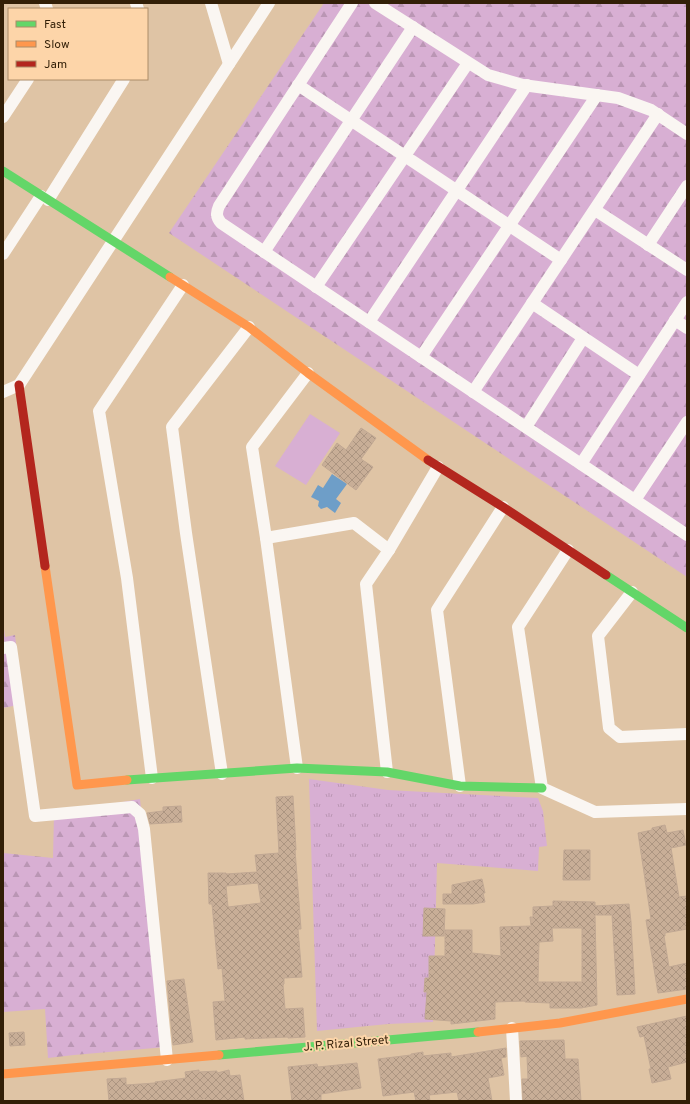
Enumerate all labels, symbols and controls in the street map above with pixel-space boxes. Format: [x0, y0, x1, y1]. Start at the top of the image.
legend [8, 8, 148, 80]
text: Fast [44, 17, 66, 33]
text: Slow [44, 37, 70, 53]
text: Jam [44, 57, 67, 73]
street label: J. P. Rizal Street [303, 1032, 389, 1056]

